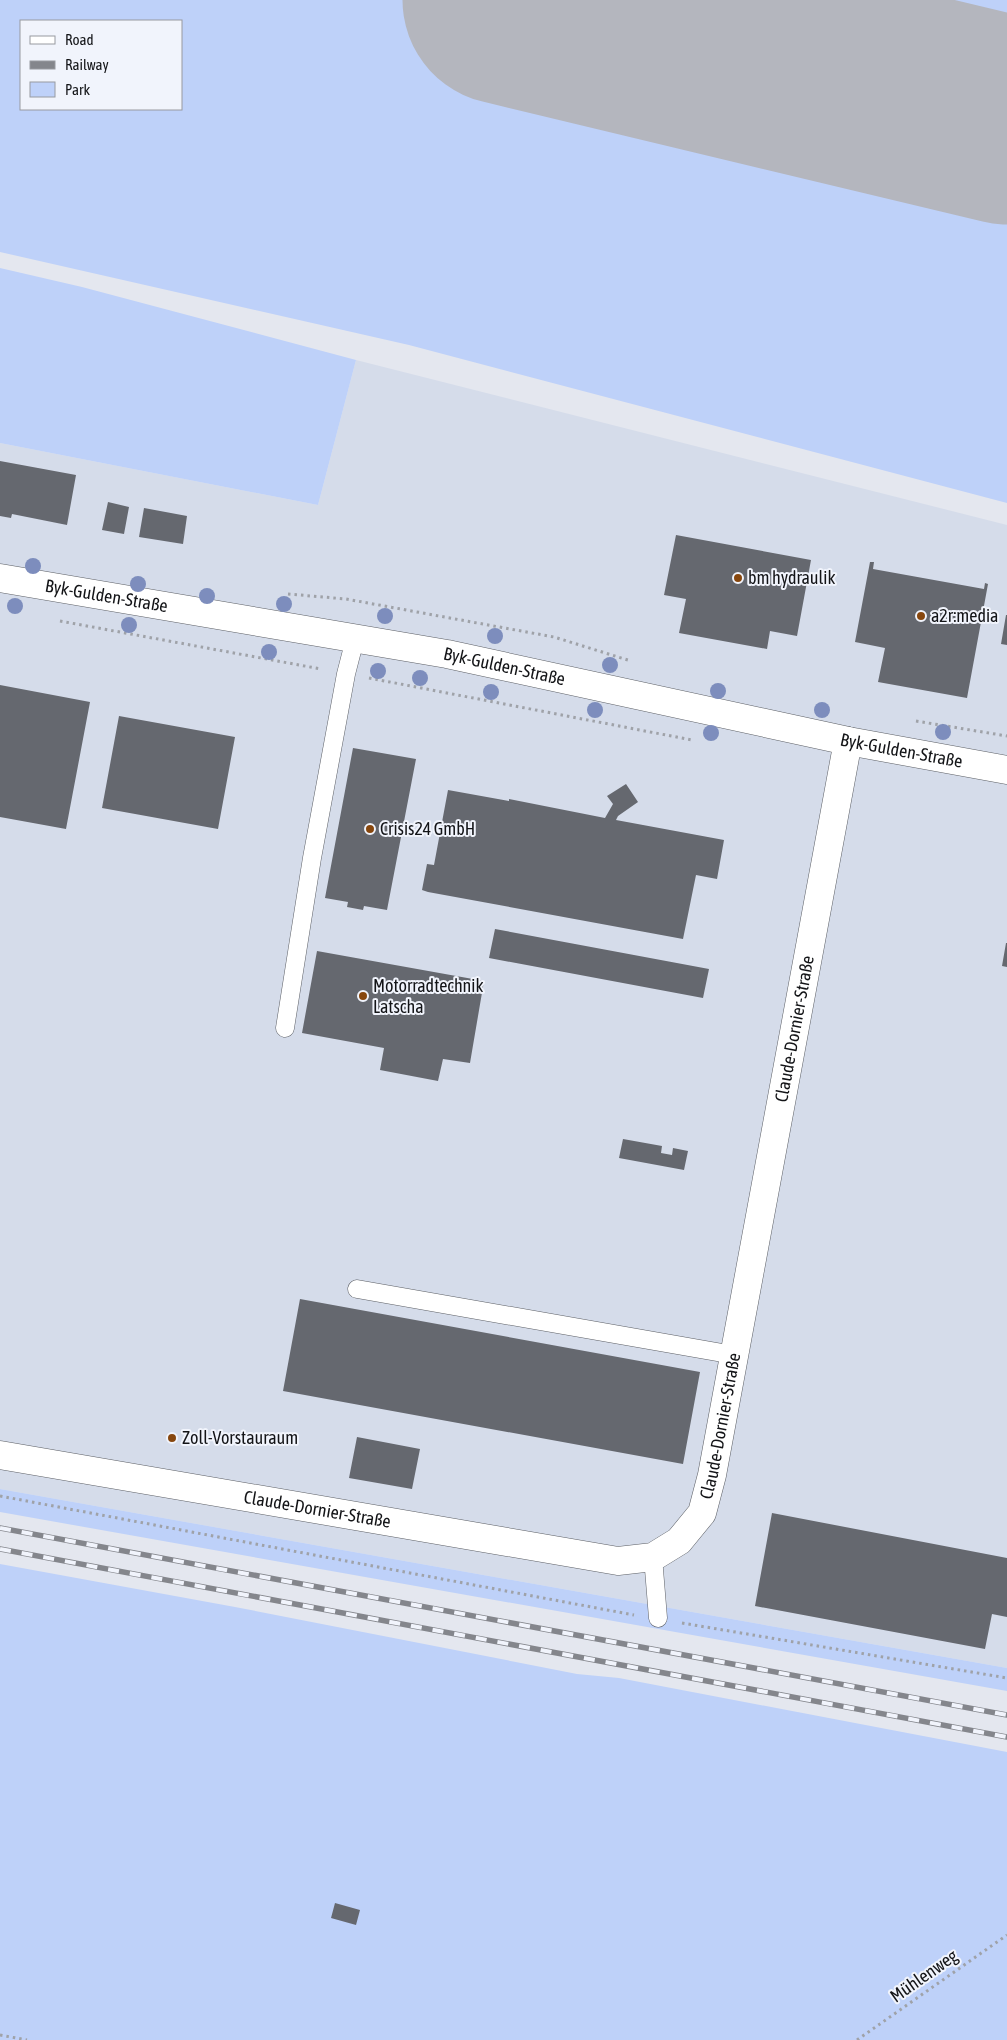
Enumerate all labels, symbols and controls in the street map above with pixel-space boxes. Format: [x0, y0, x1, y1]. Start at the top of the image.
legend [20, 20, 182, 110]
text: Road [65, 31, 94, 48]
text: Railway [65, 56, 109, 73]
text: Park [65, 81, 90, 98]
place label: bm hydraulik [748, 567, 835, 588]
marker: bm hydraulik [732, 572, 744, 584]
street label: Byk-Gulden-Straße [44, 575, 169, 616]
place label: a2r:media [931, 605, 998, 626]
marker: a2r:media [915, 610, 927, 622]
street label: Byk-Gulden-Straße [442, 643, 567, 689]
street label: Byk-Gulden-Straße [838, 729, 964, 772]
place label: Crisis24 GmbH [380, 818, 475, 839]
marker: Crisis24 GmbH [364, 823, 376, 835]
street label: Claude-Dornier-Straße [770, 954, 818, 1104]
place label: Motorradtechnik Latscha [373, 975, 483, 1017]
marker: Motorradtechnik Latscha [357, 990, 369, 1002]
street label: Claude-Dornier-Straße [695, 1351, 744, 1501]
place label: Zoll-Vorstauraum [182, 1427, 298, 1448]
marker: Zoll-Vorstauraum [166, 1432, 178, 1444]
street label: Claude-Dornier-Straße [242, 1486, 392, 1532]
street label: Mühlenweg [886, 1945, 962, 2006]

